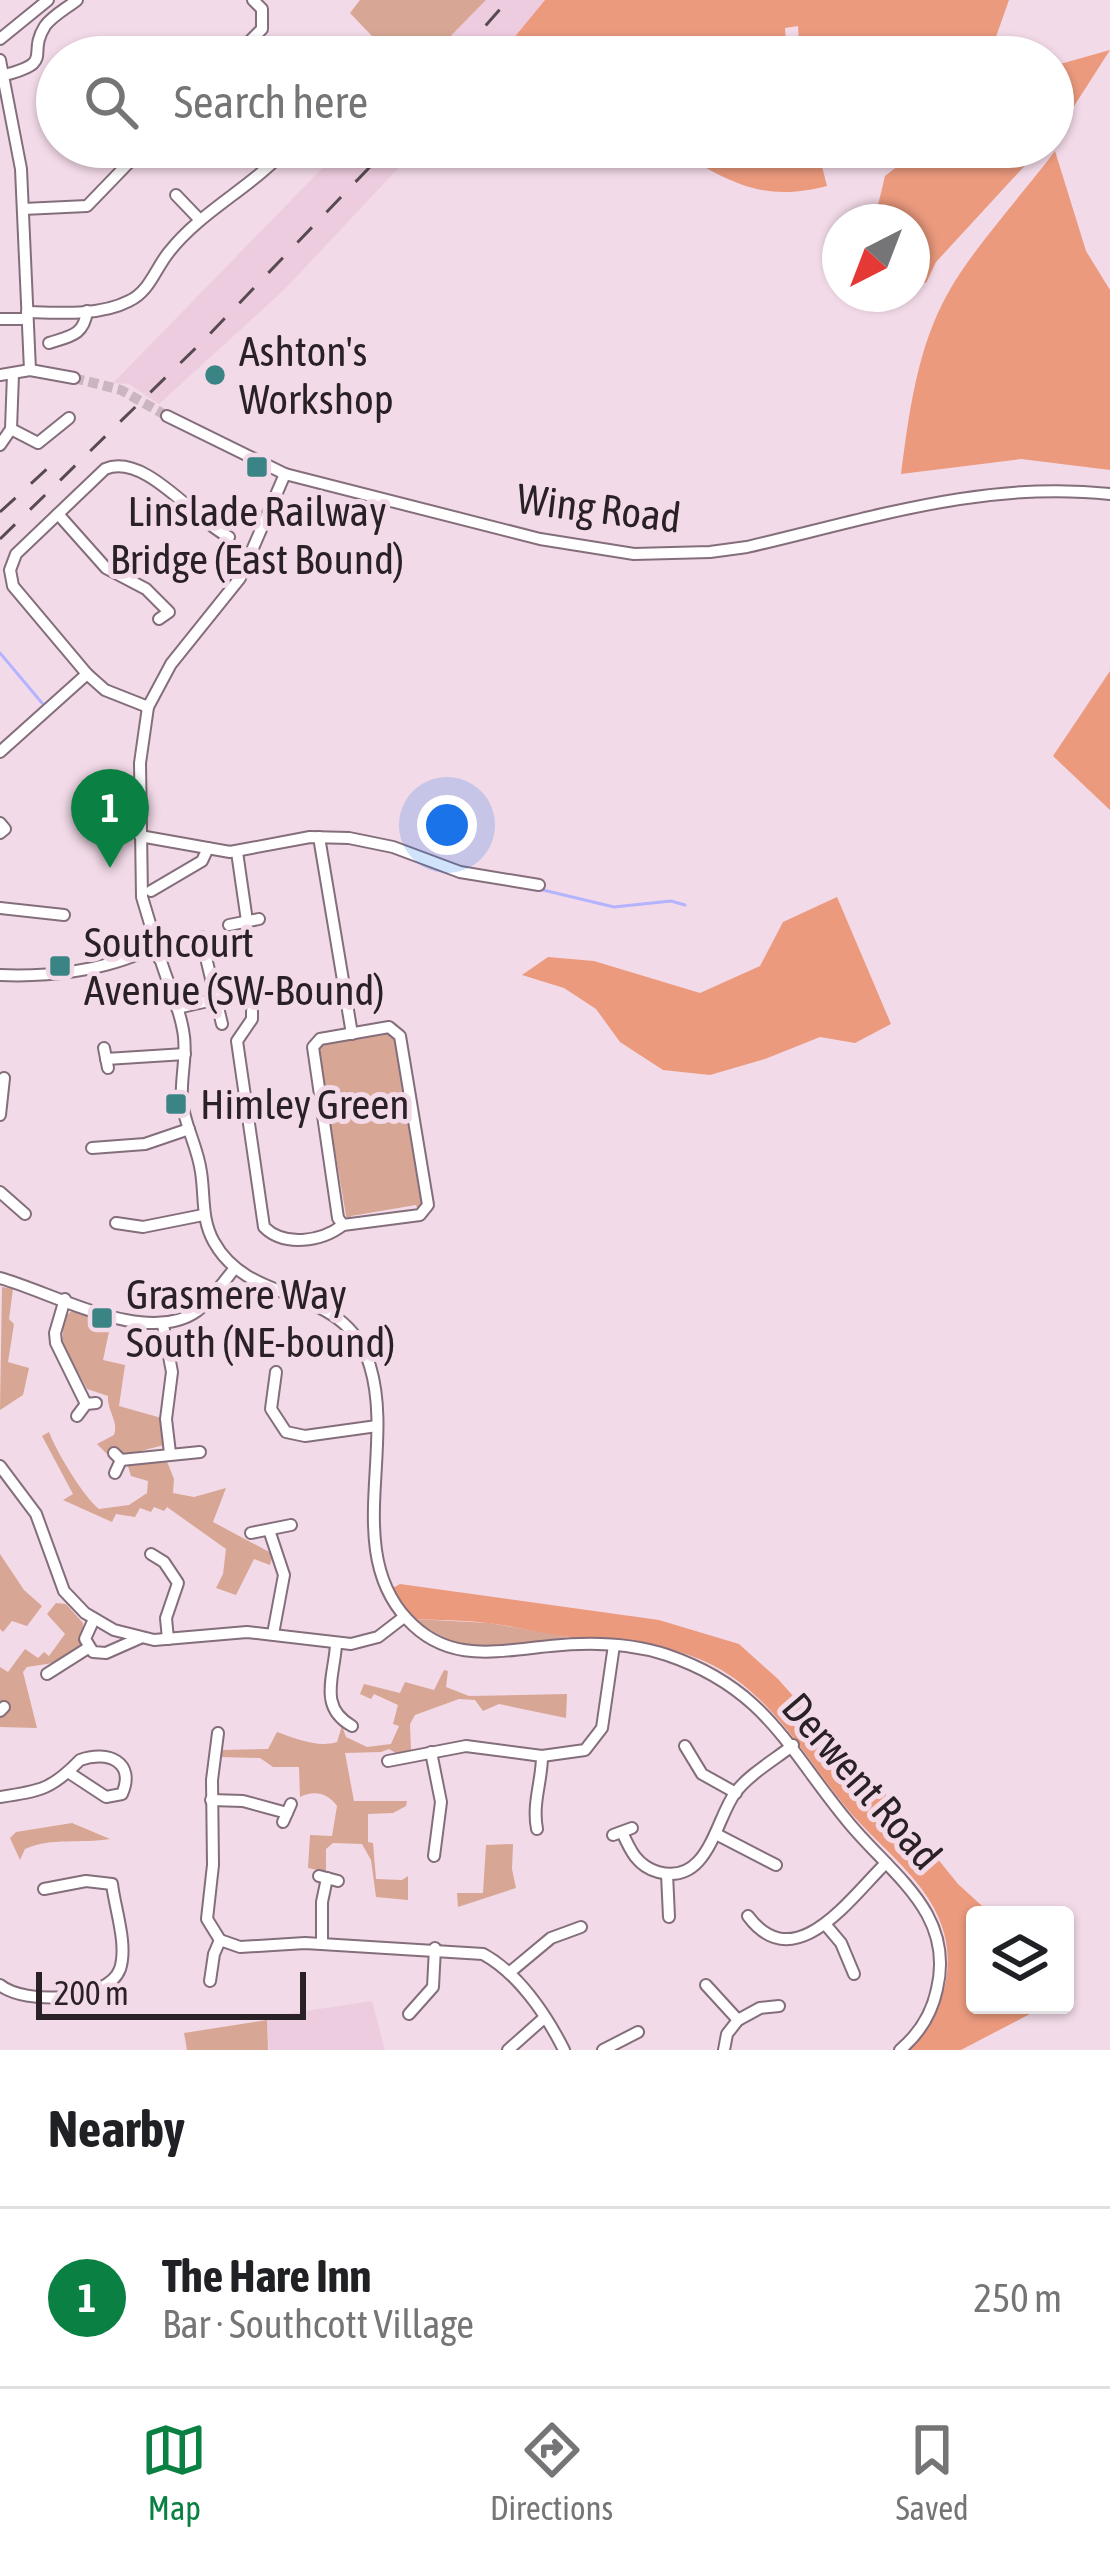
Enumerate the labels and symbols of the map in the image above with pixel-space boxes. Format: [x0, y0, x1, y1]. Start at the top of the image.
north arrow [822, 204, 930, 312]
place label: Ashton's Workshop [239, 327, 394, 423]
marker: Ashton's Workshop [202, 362, 228, 388]
marker: Linslade Railway Bridge (East Bound) [244, 454, 270, 480]
street label: Wing Road [514, 474, 684, 542]
place label: Linslade Railway Bridge (East Bound) [110, 487, 404, 583]
pin: 1 [71, 769, 149, 868]
your location [417, 795, 477, 855]
place label: Southcourt Avenue (SW-Bound) [84, 918, 385, 1014]
marker: Southcourt Avenue (SW-Bound) [47, 953, 73, 979]
place label: Himley Green [200, 1080, 410, 1128]
marker: Himley Green [163, 1091, 189, 1117]
place label: Grasmere Way South (NE-bound) [126, 1270, 395, 1366]
marker: Grasmere Way South (NE-bound) [89, 1305, 115, 1331]
street label: Derwent Road [773, 1683, 951, 1879]
scale bar [36, 1966, 306, 2019]

